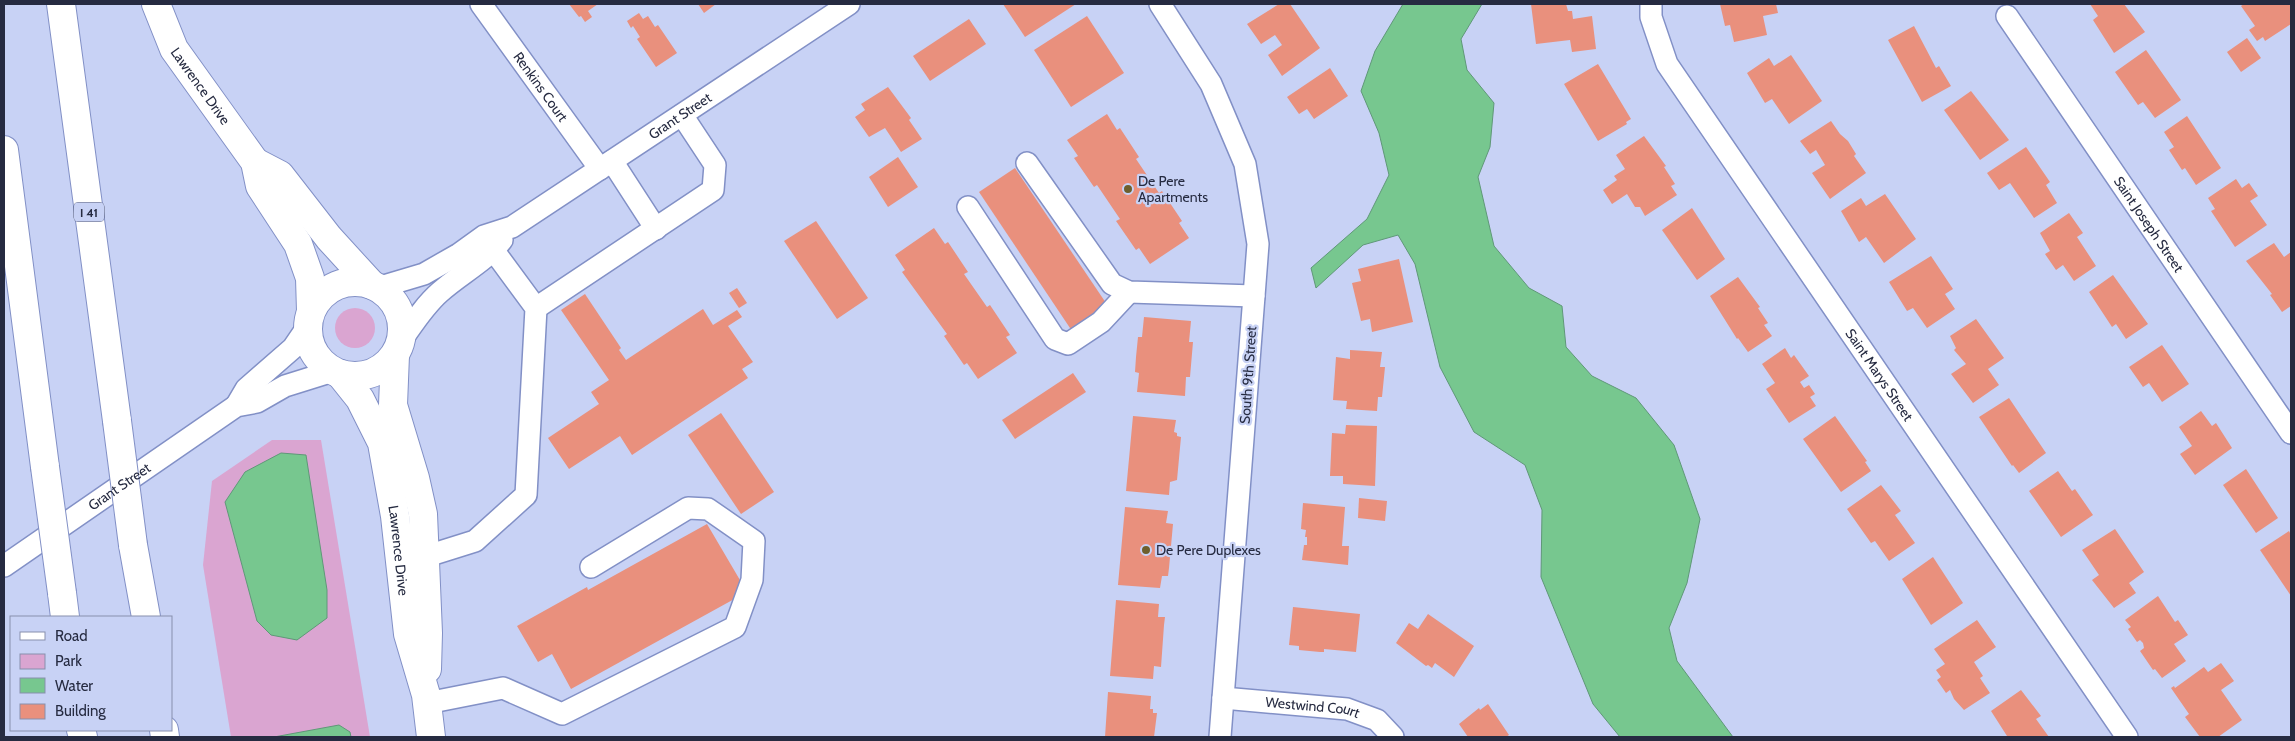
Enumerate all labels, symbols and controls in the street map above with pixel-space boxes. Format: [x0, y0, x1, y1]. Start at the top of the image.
street label: Lawrence Drive [167, 44, 234, 128]
street label: Renkins Court [509, 48, 572, 125]
street label: Grant Street [645, 88, 715, 143]
place label: De Pere Apartments [1138, 172, 1208, 206]
street label: Saint Joseph Street [2110, 173, 2188, 276]
marker: De Pere Apartments [1122, 183, 1134, 195]
road number: I 41 [74, 202, 104, 222]
street label: South 9th Street [1236, 325, 1260, 425]
street label: Saint Marys Street [1841, 325, 1917, 425]
street label: Grant Street [85, 459, 154, 514]
street label: Lawrence Drive [384, 504, 413, 597]
place label: De Pere Duplexes [1156, 541, 1261, 559]
marker: De Pere Duplexes [1140, 544, 1152, 556]
legend [10, 616, 172, 731]
text: Road [55, 627, 88, 645]
text: Park [55, 652, 82, 670]
text: Water [55, 677, 93, 695]
street label: Westwind Court [1265, 693, 1363, 722]
text: Building [55, 702, 106, 720]

